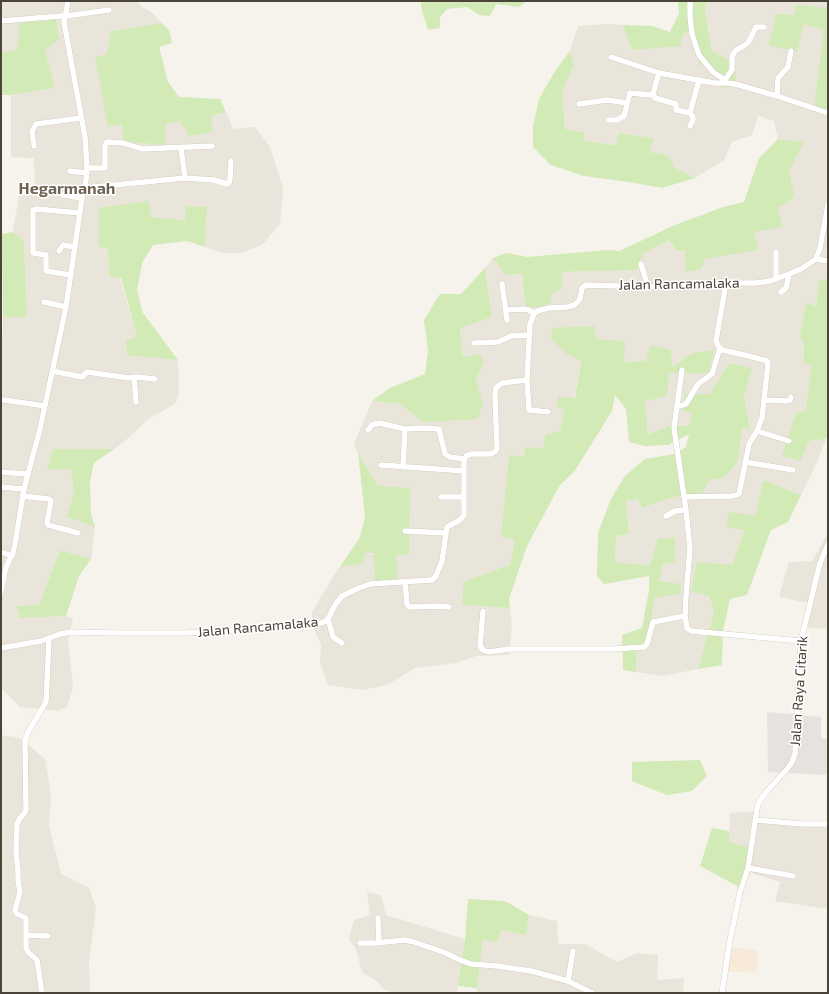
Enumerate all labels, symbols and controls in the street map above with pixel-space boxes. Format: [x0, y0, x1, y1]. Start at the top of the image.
district label: Hegarmanah [19, 179, 115, 199]
street label: Jalan Rancamalaka [618, 275, 740, 293]
street label: Jalan Rancamalaka [197, 613, 319, 641]
street label: Jalan Raya Citarik [787, 635, 811, 747]

